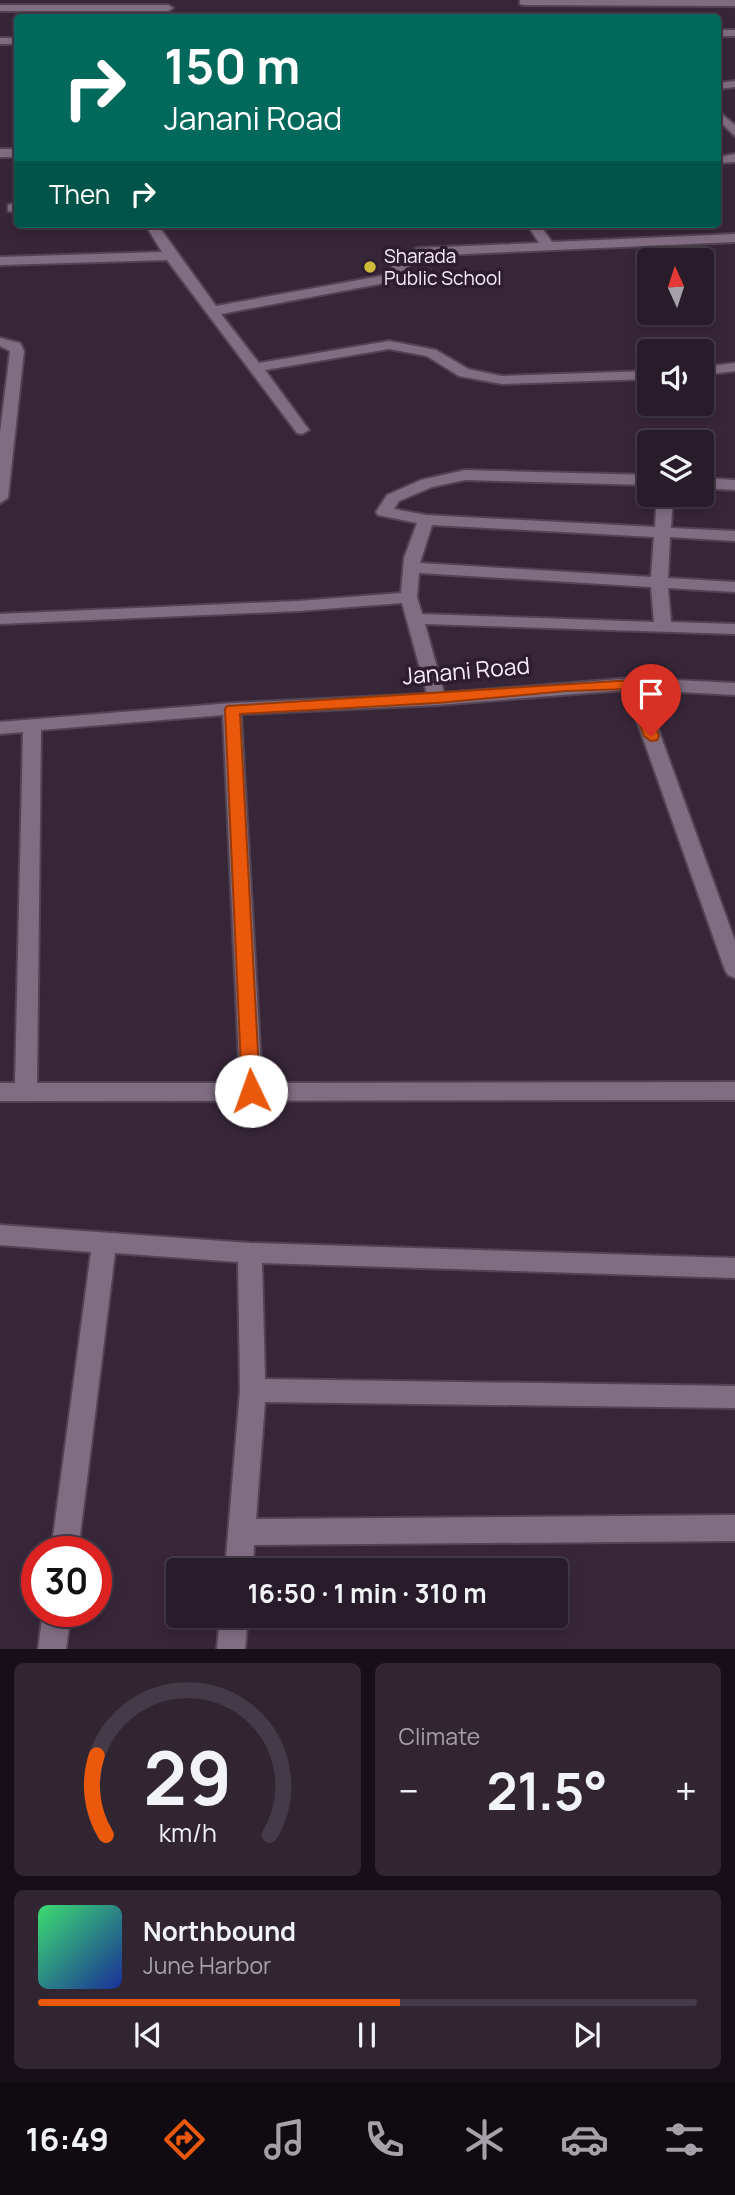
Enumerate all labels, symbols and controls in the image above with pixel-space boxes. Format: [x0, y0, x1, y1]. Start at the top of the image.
text: 150 m [164, 32, 300, 99]
icon: right [49, 42, 140, 133]
text: Janani Road [164, 96, 342, 140]
icon: right [124, 175, 162, 213]
text: Then [49, 176, 110, 212]
place label: Sharada Public School [384, 243, 502, 291]
north arrow [637, 248, 714, 326]
map controls [637, 248, 714, 507]
marker: Sharada Public School [362, 259, 378, 275]
button: sound [637, 339, 714, 416]
button: layers [637, 430, 714, 507]
street label: Janani Road [401, 648, 531, 692]
pin [621, 664, 681, 736]
icon: arrive [632, 675, 670, 713]
position arrow [214, 1054, 288, 1128]
speed limit sign: 30 [21, 1536, 112, 1627]
text: 16:50 · 1 min · 310 m [247, 1575, 487, 1611]
text: Climate [399, 1720, 480, 1752]
text: 29 [143, 1728, 232, 1828]
text: 21.5° [486, 1755, 608, 1826]
text: − [399, 1764, 419, 1816]
text: + [675, 1764, 697, 1816]
text: km/h [158, 1815, 216, 1850]
text: Northbound [143, 1913, 296, 1949]
text: June Harbor [143, 1949, 271, 1981]
icon: previous [129, 2016, 167, 2054]
icon: pause [348, 2016, 386, 2054]
icon: next [568, 2016, 606, 2054]
icon: directions [160, 2115, 209, 2164]
icon: music [260, 2115, 309, 2164]
icon: phone [360, 2115, 409, 2164]
icon: climate [460, 2115, 509, 2164]
icon: car [560, 2115, 609, 2164]
icon: filters [660, 2115, 709, 2164]
text: 16:49 [26, 2117, 109, 2161]

